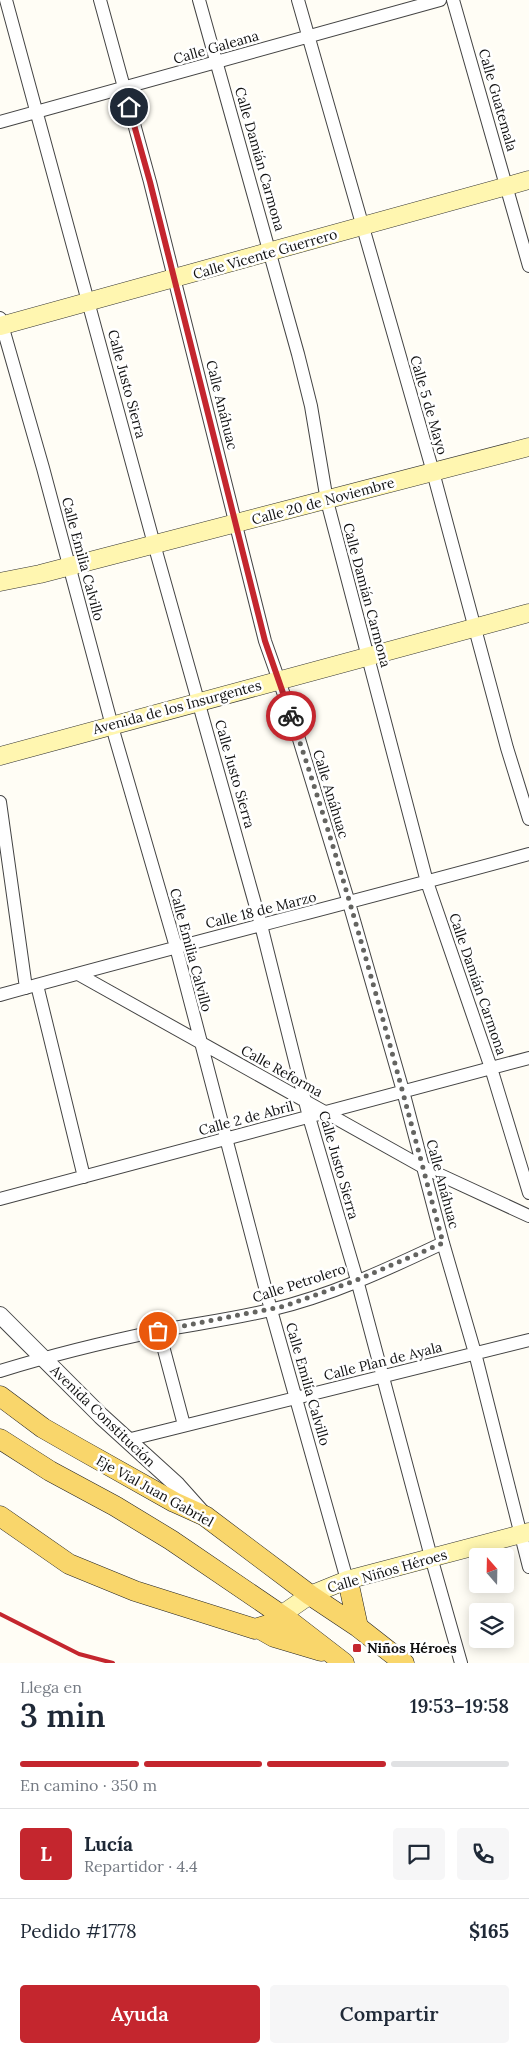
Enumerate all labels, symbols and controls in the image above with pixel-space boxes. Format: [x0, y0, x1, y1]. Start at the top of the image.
street label: Calle Galeana [171, 26, 261, 68]
street label: Calle Guatemala [475, 47, 521, 153]
street label: Calle Damián Carmona [231, 85, 289, 233]
pin [108, 86, 150, 128]
icon: home [115, 93, 143, 121]
street label: Calle Vicente Guerrero [191, 225, 339, 283]
street label: Calle Justo Sierra [104, 328, 150, 440]
street label: Calle 5 de Mayo [406, 353, 452, 457]
street label: Calle Anáhuac [202, 358, 242, 452]
street label: Calle 20 de Noviembre [250, 473, 397, 529]
street label: Calle Emilia Calvillo [58, 495, 108, 623]
street label: Calle Damián Carmona [339, 521, 395, 669]
street label: Avenida de los Insurgentes [90, 676, 263, 738]
courier [266, 691, 316, 741]
icon: bike [277, 702, 305, 730]
street label: Calle Justo Sierra [211, 718, 259, 830]
street label: Calle Anáhuac [309, 747, 353, 841]
street label: Calle Emilia Calvillo [166, 886, 216, 1014]
street label: Calle 18 de Marzo [204, 888, 318, 932]
street label: Calle Damián Carmona [445, 911, 511, 1057]
street label: Calle Reforma [238, 1041, 326, 1101]
street label: Calle 2 de Abril [197, 1097, 296, 1139]
street label: Calle Justo Sierra [315, 1109, 363, 1221]
street label: Calle Anáhuac [422, 1137, 464, 1231]
street label: Calle Petrolero [250, 1259, 348, 1307]
pin [137, 1310, 179, 1352]
icon: bag [144, 1317, 172, 1345]
street label: Calle Emilia Calvillo [282, 1320, 334, 1448]
street label: Calle Plan de Ayala [322, 1338, 444, 1384]
street label: Avenida Constitución [46, 1360, 160, 1471]
street label: Eje Vial Juan Gabriel [93, 1451, 217, 1531]
street label: Calle Niños Héroes [325, 1545, 449, 1597]
north arrow [469, 1548, 514, 1592]
map controls [469, 1548, 514, 1648]
button: layers [469, 1603, 514, 1648]
place label: Niños Héroes [367, 1639, 457, 1657]
marker: Niños Héroes [351, 1642, 363, 1654]
text: Llega en [20, 1677, 82, 1697]
text: 19:53–19:58 [410, 1694, 509, 1718]
text: 3 min [20, 1695, 106, 1736]
text: En camino · 350 m [20, 1775, 157, 1795]
button: chat [393, 1828, 445, 1880]
button: phone [457, 1828, 509, 1880]
text: Lucía [84, 1832, 133, 1856]
text: L [40, 1842, 52, 1866]
text: Repartidor · 4.4 [84, 1856, 198, 1876]
text: Pedido #1778 [20, 1919, 137, 1943]
text: $165 [469, 1919, 509, 1943]
button: Ayuda [20, 1985, 260, 2043]
button: Compartir [270, 1985, 509, 2043]

